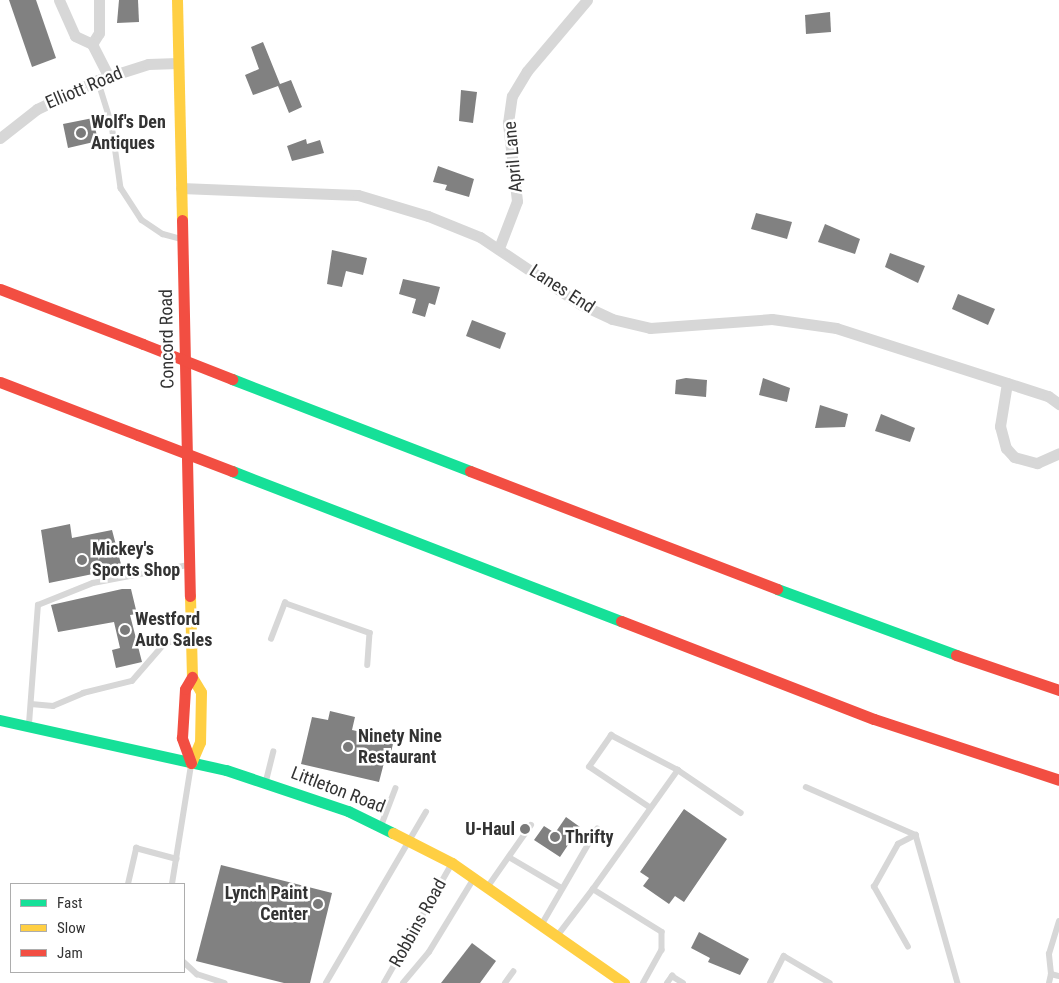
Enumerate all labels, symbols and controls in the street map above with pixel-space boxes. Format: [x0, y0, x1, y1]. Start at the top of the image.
street label: Elliott Road [42, 62, 126, 114]
place label: Wolf's Den Antiques [91, 112, 166, 154]
street label: April Lane [499, 120, 527, 194]
marker: Wolf's Den Antiques [75, 127, 87, 139]
street label: Lanes End [525, 260, 599, 318]
street label: Concord Road [155, 289, 179, 389]
place label: Mickey's Sports Shop [92, 539, 180, 582]
marker: Mickey's Sports Shop [76, 554, 88, 566]
place label: Westford Auto Sales [135, 609, 212, 652]
marker: Westford Auto Sales [119, 624, 131, 636]
place label: Ninety Nine Restaurant [358, 726, 442, 769]
marker: Ninety Nine Restaurant [342, 741, 354, 753]
street label: Littleton Road [288, 762, 388, 818]
place label: U-Haul [465, 818, 515, 840]
marker: U-Haul [519, 823, 531, 835]
place label: Thrifty [565, 826, 614, 848]
marker: Thrifty [549, 831, 561, 843]
street label: Robbins Road [385, 875, 451, 971]
legend [10, 883, 185, 973]
place label: Lynch Paint Center [225, 883, 308, 926]
text: Fast [57, 894, 82, 912]
marker: Lynch Paint Center [312, 898, 324, 910]
text: Slow [57, 919, 86, 937]
text: Jam [57, 944, 83, 962]

